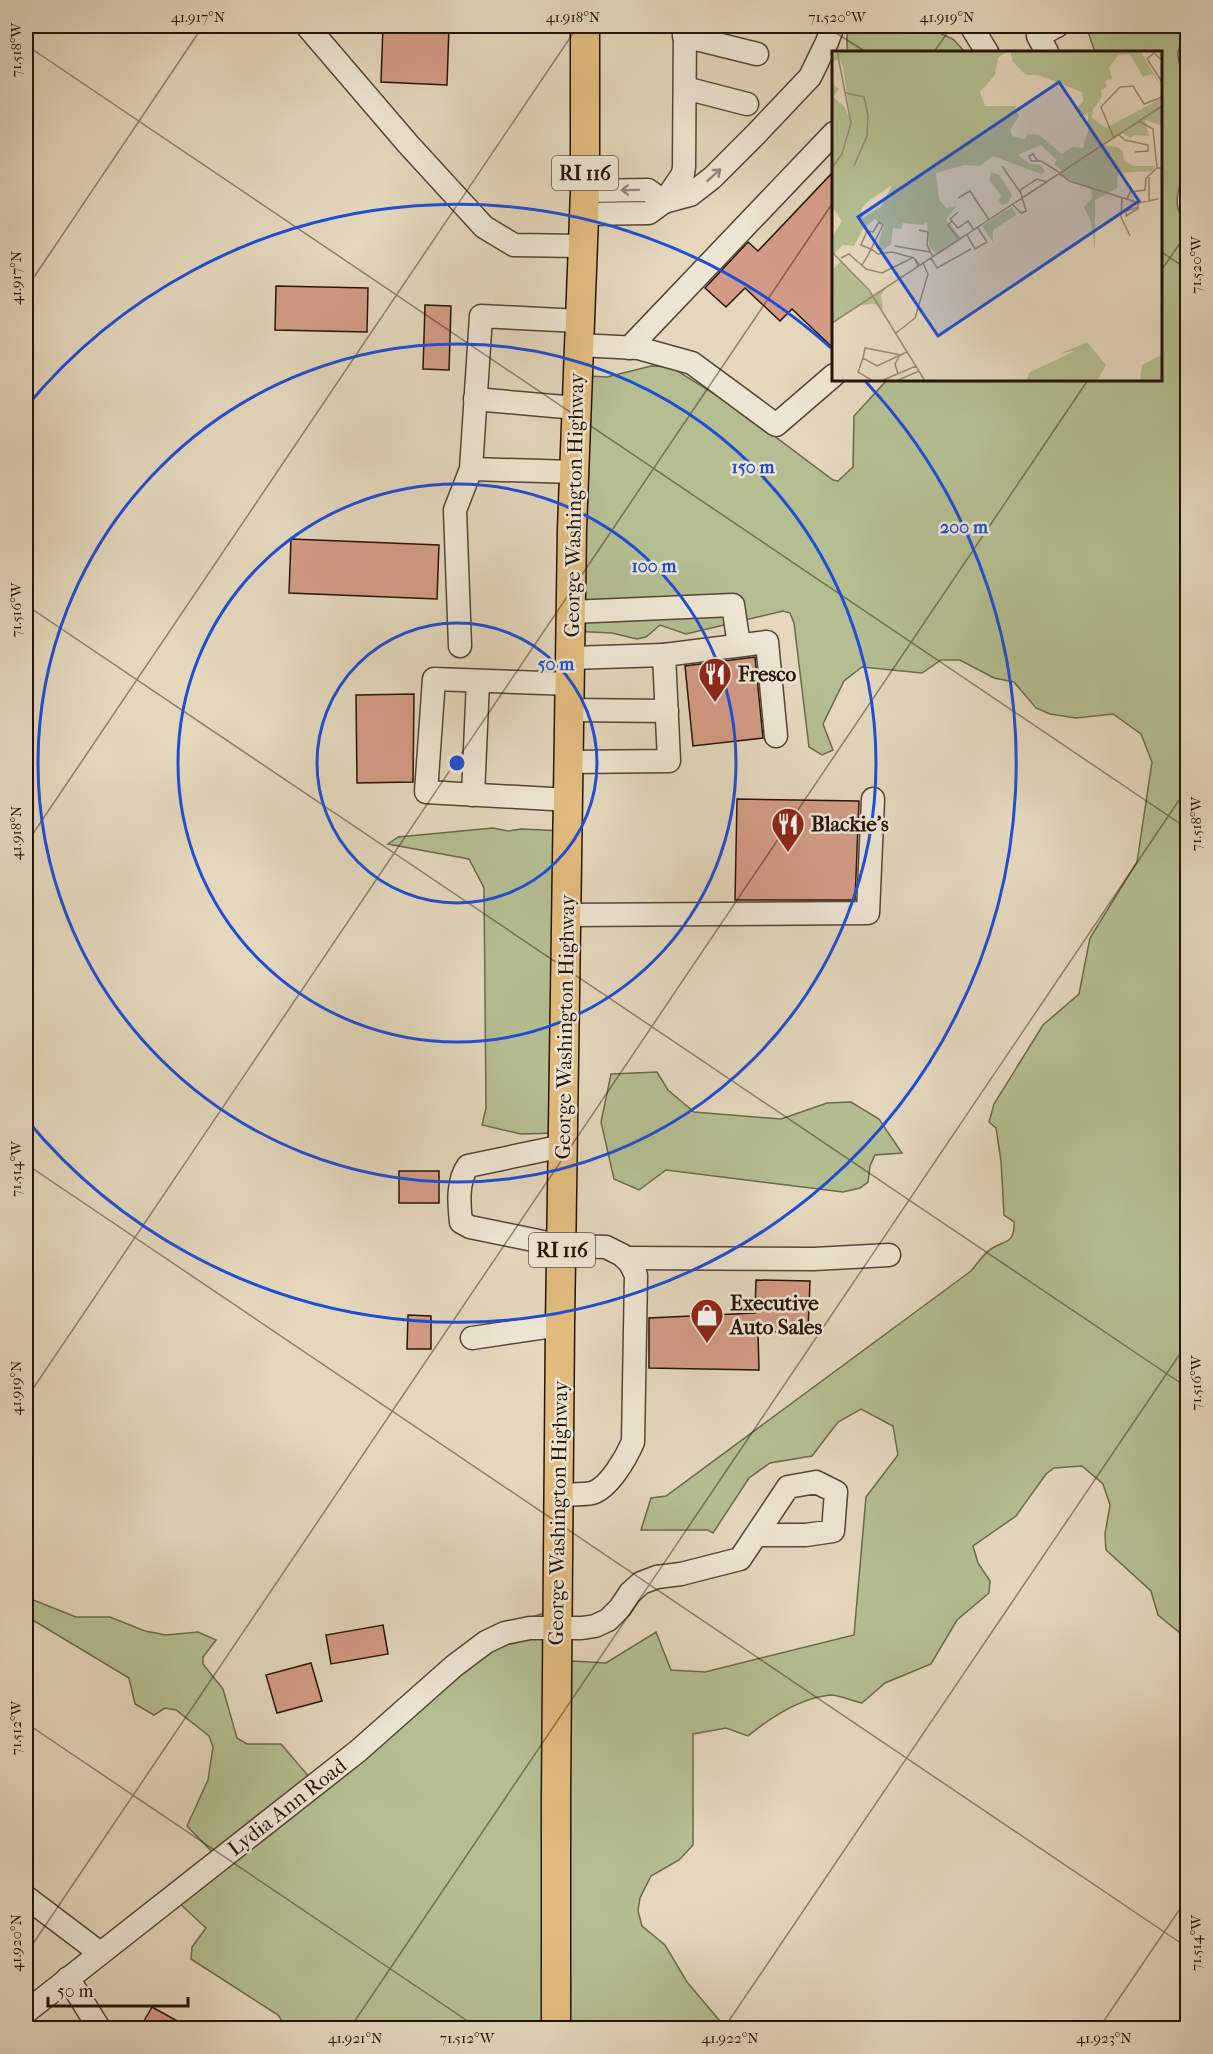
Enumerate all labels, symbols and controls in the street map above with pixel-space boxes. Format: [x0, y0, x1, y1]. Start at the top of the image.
text: 41.917°N [171, 8, 226, 26]
text: 41.918°N [546, 8, 601, 26]
text: 71.520°W [808, 8, 867, 26]
text: 41.919°N [920, 8, 975, 26]
text: 71.518°W [7, 22, 25, 77]
inset map [832, 51, 1162, 381]
road number: RI 116 [552, 156, 618, 190]
one-way arrow [706, 168, 721, 182]
one-way arrow [621, 184, 641, 196]
text: 71.520°W [1187, 235, 1205, 294]
text: 41.917°N [7, 250, 25, 305]
street label: George Washington Highway [560, 372, 588, 638]
text: 150 m [732, 457, 775, 478]
text: 200 m [940, 517, 989, 538]
text: 100 m [631, 556, 678, 577]
text: 71.516°W [7, 581, 25, 637]
text: 50 m [538, 654, 575, 675]
restaurant icon: Fresco [697, 656, 733, 703]
place label: Fresco [737, 662, 796, 686]
centre of rings [447, 753, 467, 773]
text: 71.518°W [1187, 796, 1205, 851]
text: 41.918°N [7, 805, 25, 860]
restaurant icon: Blackie's [770, 806, 806, 853]
place label: Blackie's [811, 812, 889, 836]
street label: George Washington Highway [551, 894, 579, 1160]
text: 71.514°W [7, 1140, 25, 1197]
road number: RI 116 [529, 1233, 595, 1267]
place label: Executive Auto Sales [728, 1291, 822, 1339]
shop icon: Executive Auto Sales [689, 1297, 725, 1344]
text: 71.516°W [1187, 1354, 1205, 1410]
text: 41.919°N [7, 1360, 25, 1415]
street label: George Washington Highway [544, 1380, 572, 1646]
text: 71.512°W [7, 1699, 25, 1755]
street label: Lydia Ann Road [223, 1753, 351, 1861]
text: 41.920°N [7, 1914, 25, 1972]
text: 71.514°W [1187, 1914, 1205, 1971]
scale bar [48, 1970, 188, 2008]
text: 50 m [57, 1981, 94, 2002]
text: 41.921°N [328, 2029, 383, 2047]
text: 71.512°W [440, 2029, 496, 2047]
text: 41.922°N [701, 2029, 759, 2047]
text: 41.923°N [1076, 2029, 1132, 2047]

